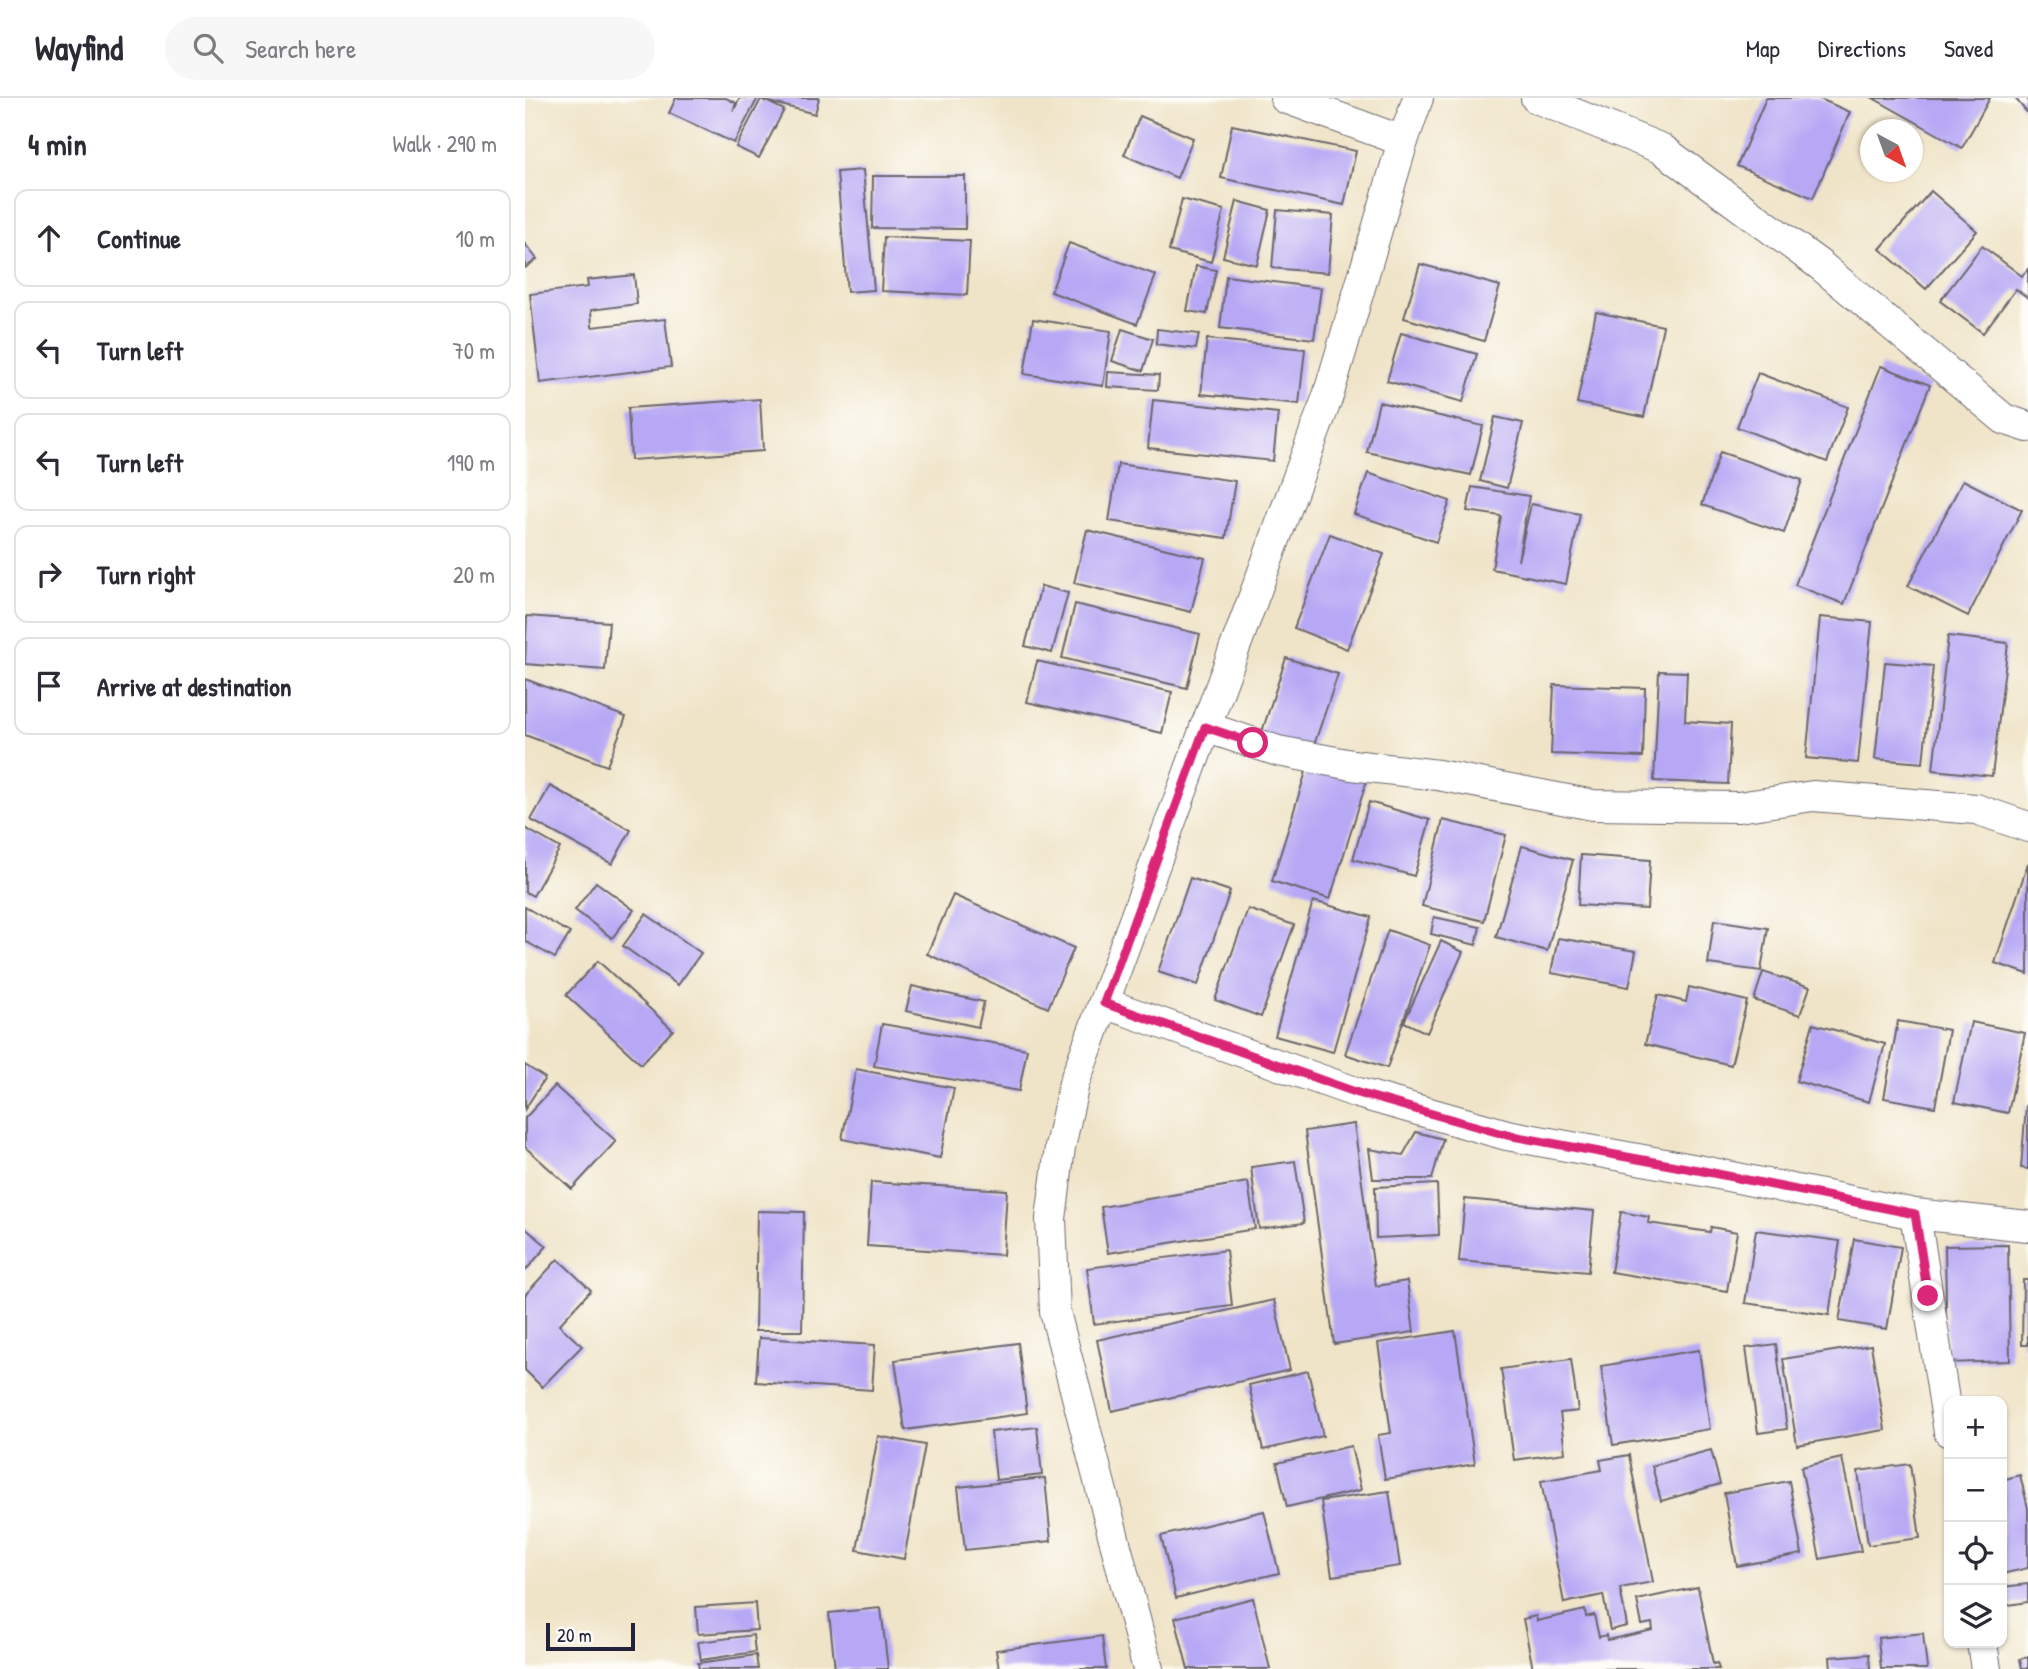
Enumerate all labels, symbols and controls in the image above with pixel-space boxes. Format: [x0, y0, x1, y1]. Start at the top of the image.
search box [165, 17, 655, 80]
text: Wayfind [35, 26, 123, 70]
icon: search [189, 29, 227, 67]
text: Search here [245, 31, 356, 66]
text: Map [1746, 32, 1780, 64]
text: Directions [1818, 32, 1906, 64]
text: Saved [1944, 32, 1993, 64]
north arrow [1860, 119, 1923, 182]
text: 4 min [28, 124, 87, 164]
text: Walk · 290 m [393, 128, 497, 159]
icon: ahead [30, 219, 68, 257]
text: Continue [97, 221, 181, 256]
text: 10 m [455, 223, 495, 254]
icon: left [30, 331, 68, 369]
text: Turn left [97, 333, 183, 368]
text: 70 m [452, 335, 495, 366]
icon: left [30, 443, 68, 481]
text: Turn left [97, 445, 183, 480]
text: 190 m [447, 447, 495, 478]
icon: right [30, 555, 68, 593]
text: Turn right [97, 557, 195, 592]
text: 20 m [453, 559, 495, 590]
icon: arrive [30, 667, 68, 705]
text: Arrive at destination [97, 669, 292, 704]
route start [1237, 727, 1268, 758]
route end [1912, 1280, 1943, 1311]
map controls [1944, 1396, 2007, 1648]
button: + [1944, 1396, 2007, 1459]
button: − [1944, 1459, 2007, 1522]
button: locate [1944, 1522, 2007, 1585]
button: layers [1944, 1585, 2007, 1648]
scale bar [546, 1620, 635, 1652]
text: 20 m [557, 1622, 592, 1648]

